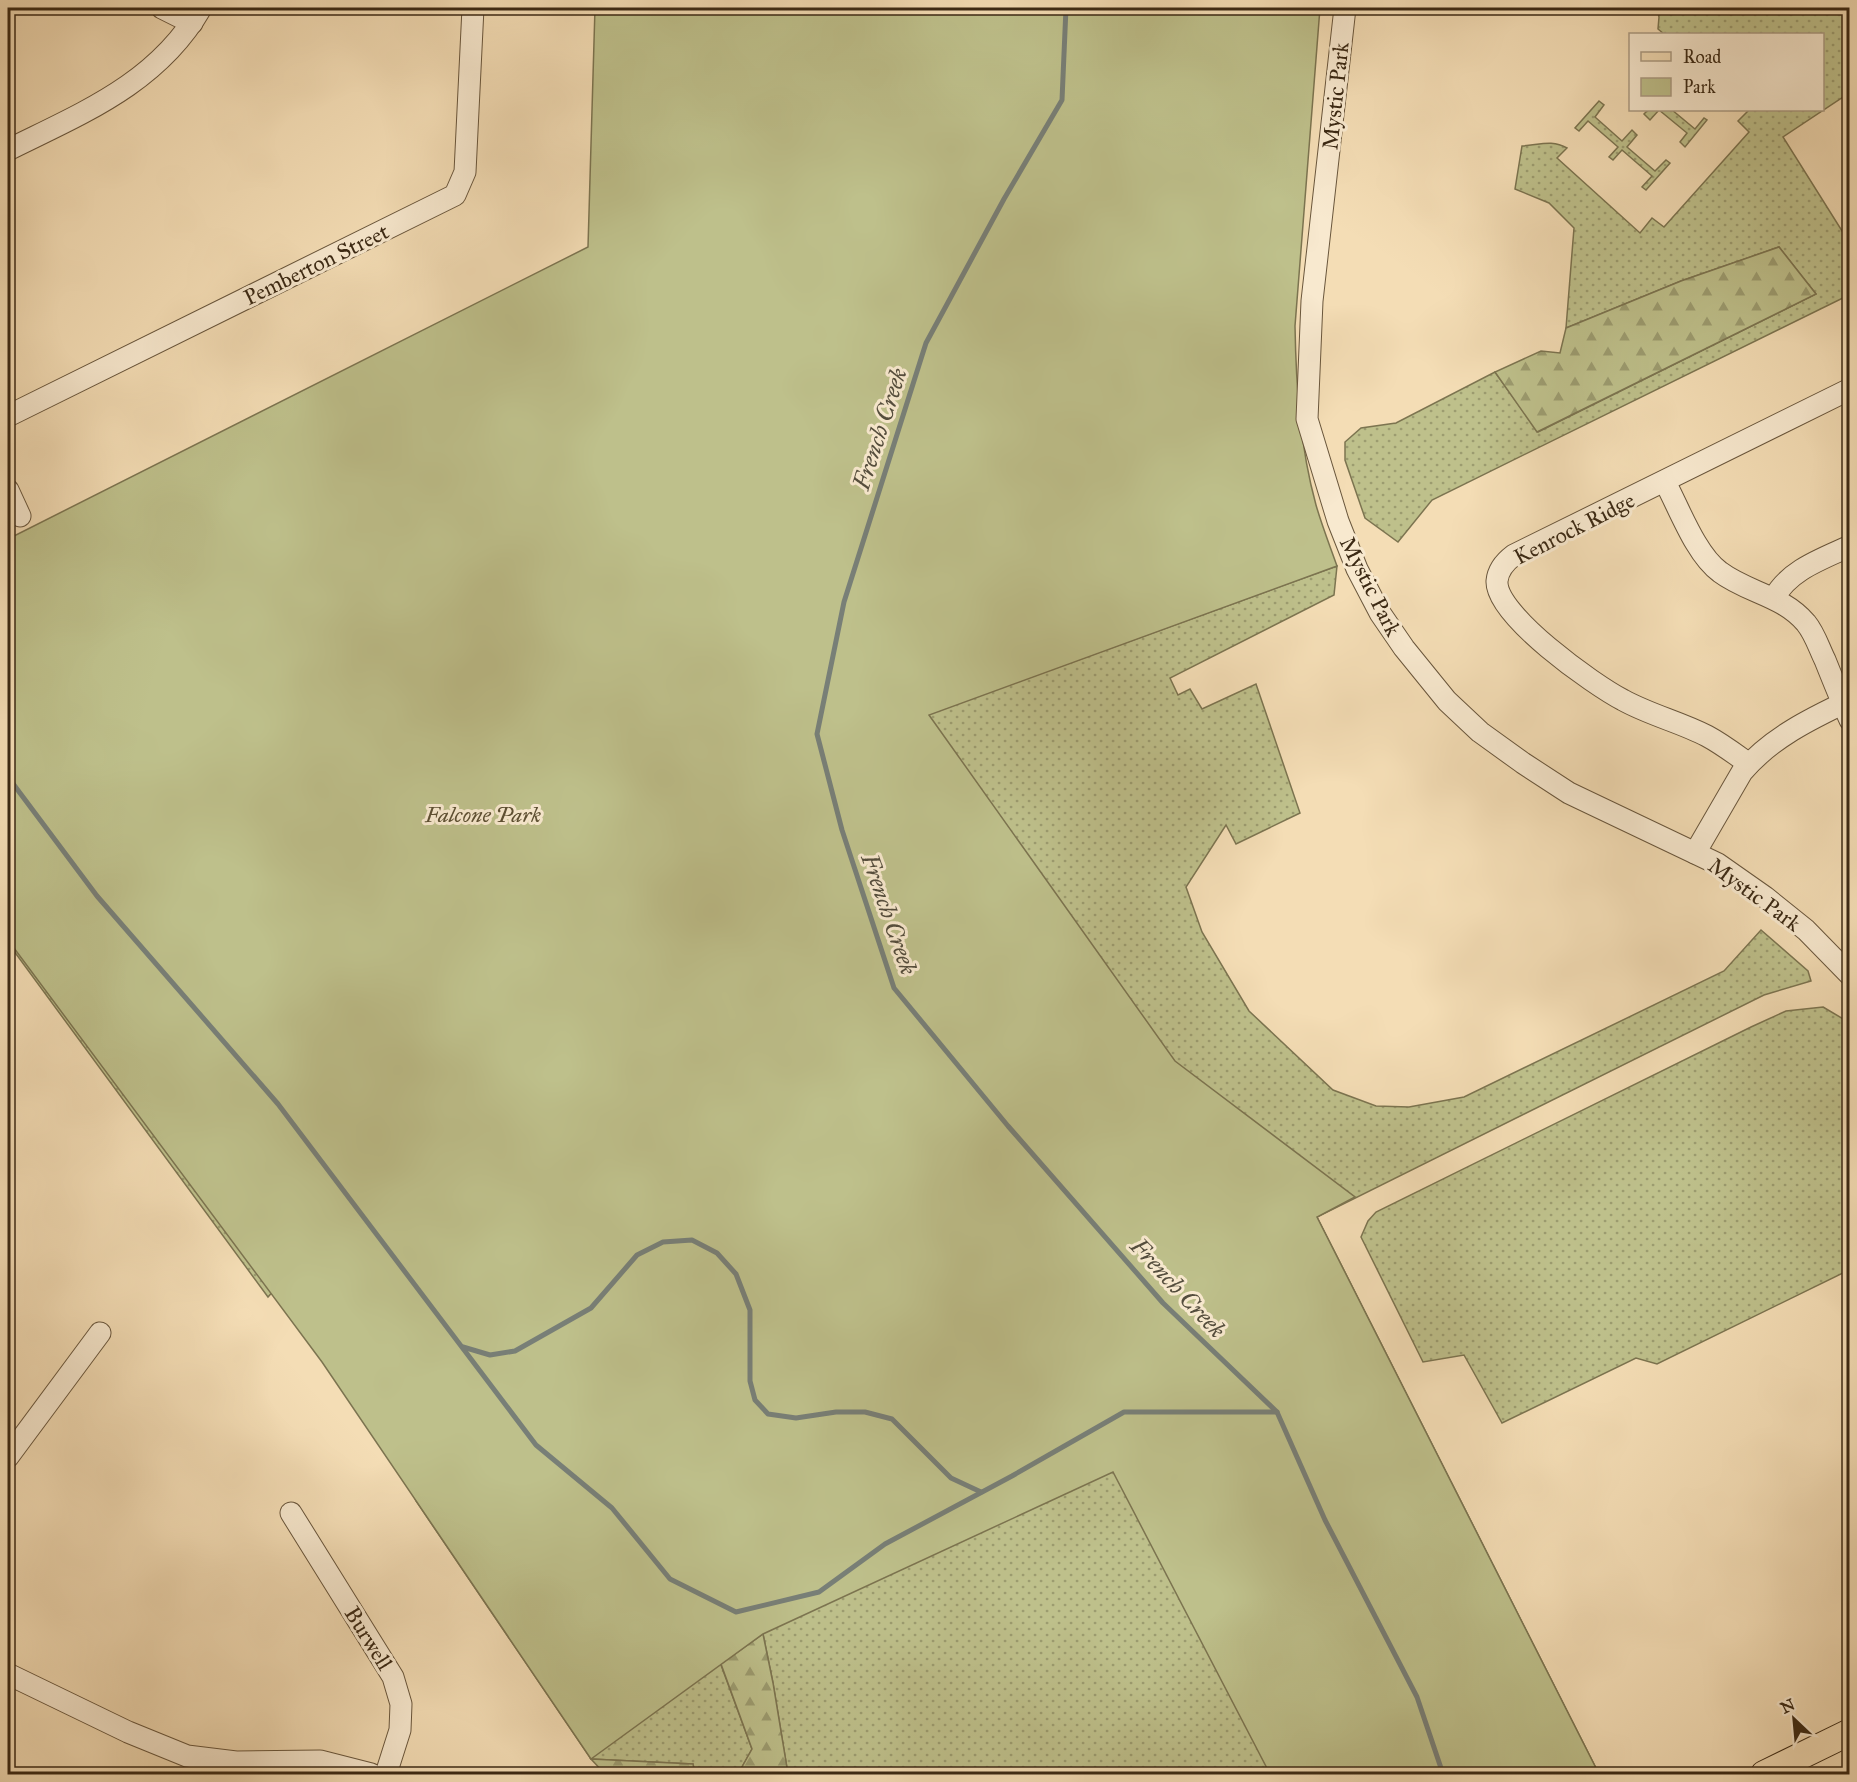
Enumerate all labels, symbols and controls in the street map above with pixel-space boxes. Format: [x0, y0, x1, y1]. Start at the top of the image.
legend [1629, 33, 1824, 111]
street label: Mystic Park [1316, 40, 1355, 151]
text: Road [1683, 46, 1721, 68]
text: Park [1683, 76, 1716, 98]
street label: Pemberton Street [239, 218, 393, 311]
water label: French Creek [846, 364, 914, 495]
street label: Kenrock Ridge [1509, 486, 1639, 570]
street label: Mystic Park [1334, 532, 1407, 641]
park label: Falcone Park [424, 801, 541, 828]
water label: French Creek [854, 848, 924, 979]
street label: Mystic Park [1703, 852, 1807, 938]
water label: French Creek [1123, 1231, 1232, 1345]
street label: Burwell [339, 1601, 399, 1675]
north arrow [1764, 1689, 1824, 1749]
text: N [1777, 1694, 1798, 1717]

